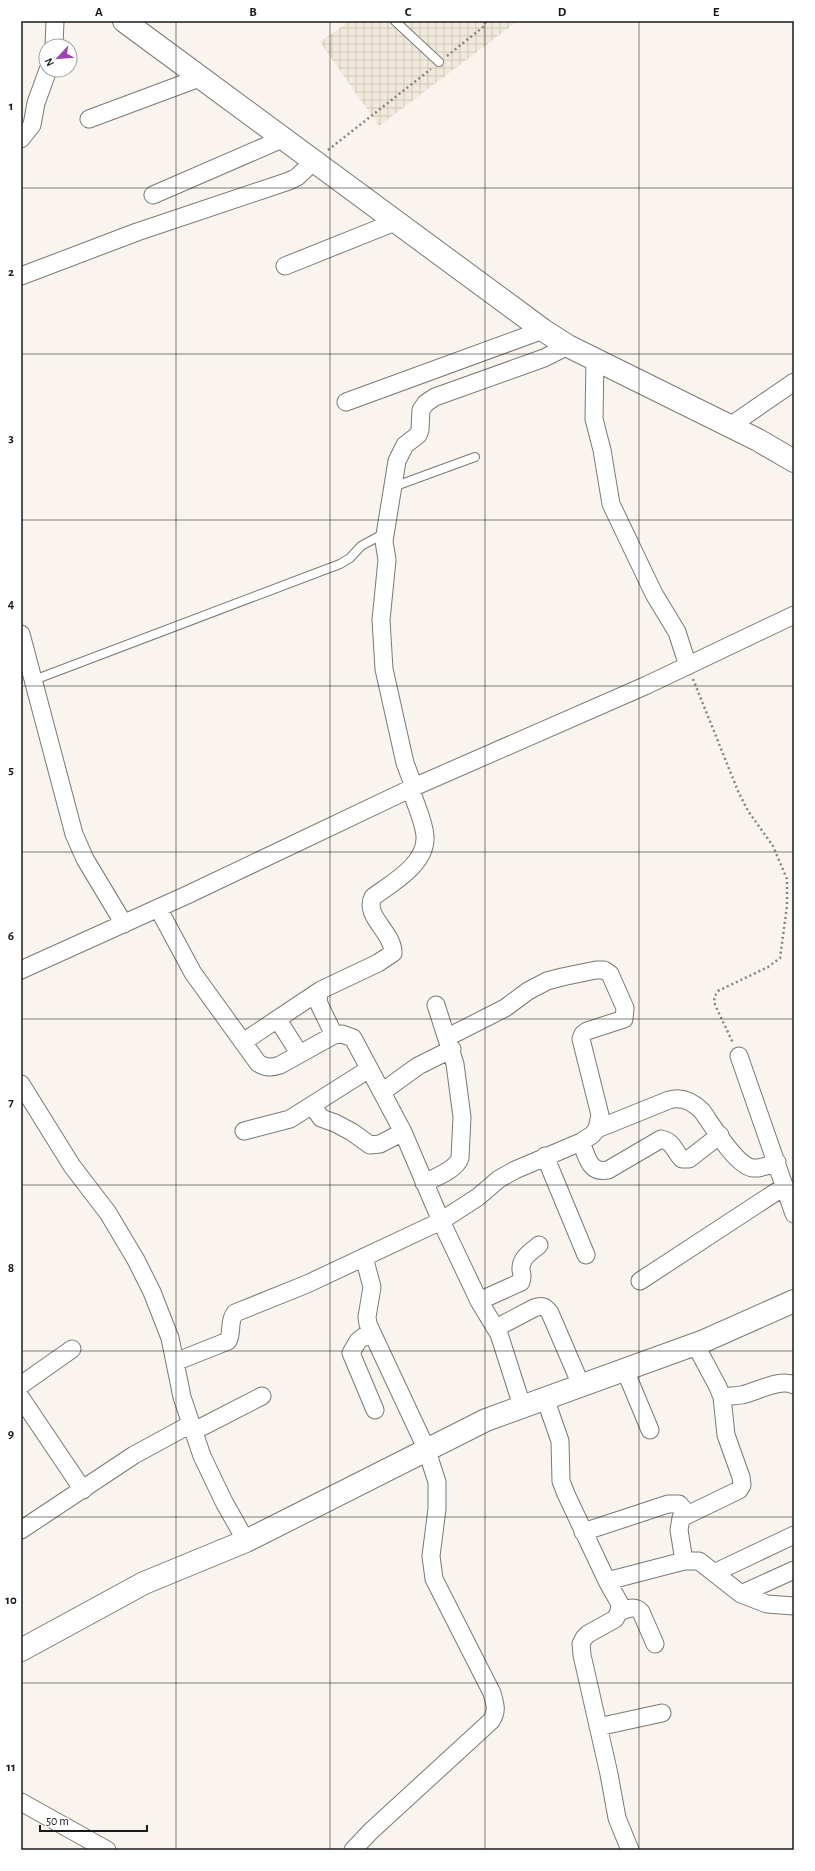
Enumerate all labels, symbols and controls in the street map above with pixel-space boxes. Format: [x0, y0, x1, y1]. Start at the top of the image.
text: A [95, 6, 103, 19]
text: B [249, 6, 257, 19]
text: C [405, 6, 412, 19]
text: D [558, 6, 567, 19]
text: E [713, 6, 720, 19]
north arrow [38, 38, 78, 78]
text: N [43, 56, 56, 68]
text: 1 [9, 100, 13, 113]
text: 2 [8, 266, 14, 279]
text: 3 [8, 432, 14, 445]
text: 4 [8, 598, 15, 611]
text: 5 [8, 764, 14, 777]
text: 6 [8, 930, 14, 943]
text: 7 [8, 1096, 14, 1109]
text: 8 [8, 1262, 14, 1275]
text: 9 [8, 1428, 14, 1441]
text: 10 [5, 1594, 17, 1607]
text: 11 [6, 1761, 16, 1774]
scale bar [40, 1807, 147, 1833]
text: 50 m [46, 1815, 69, 1827]

